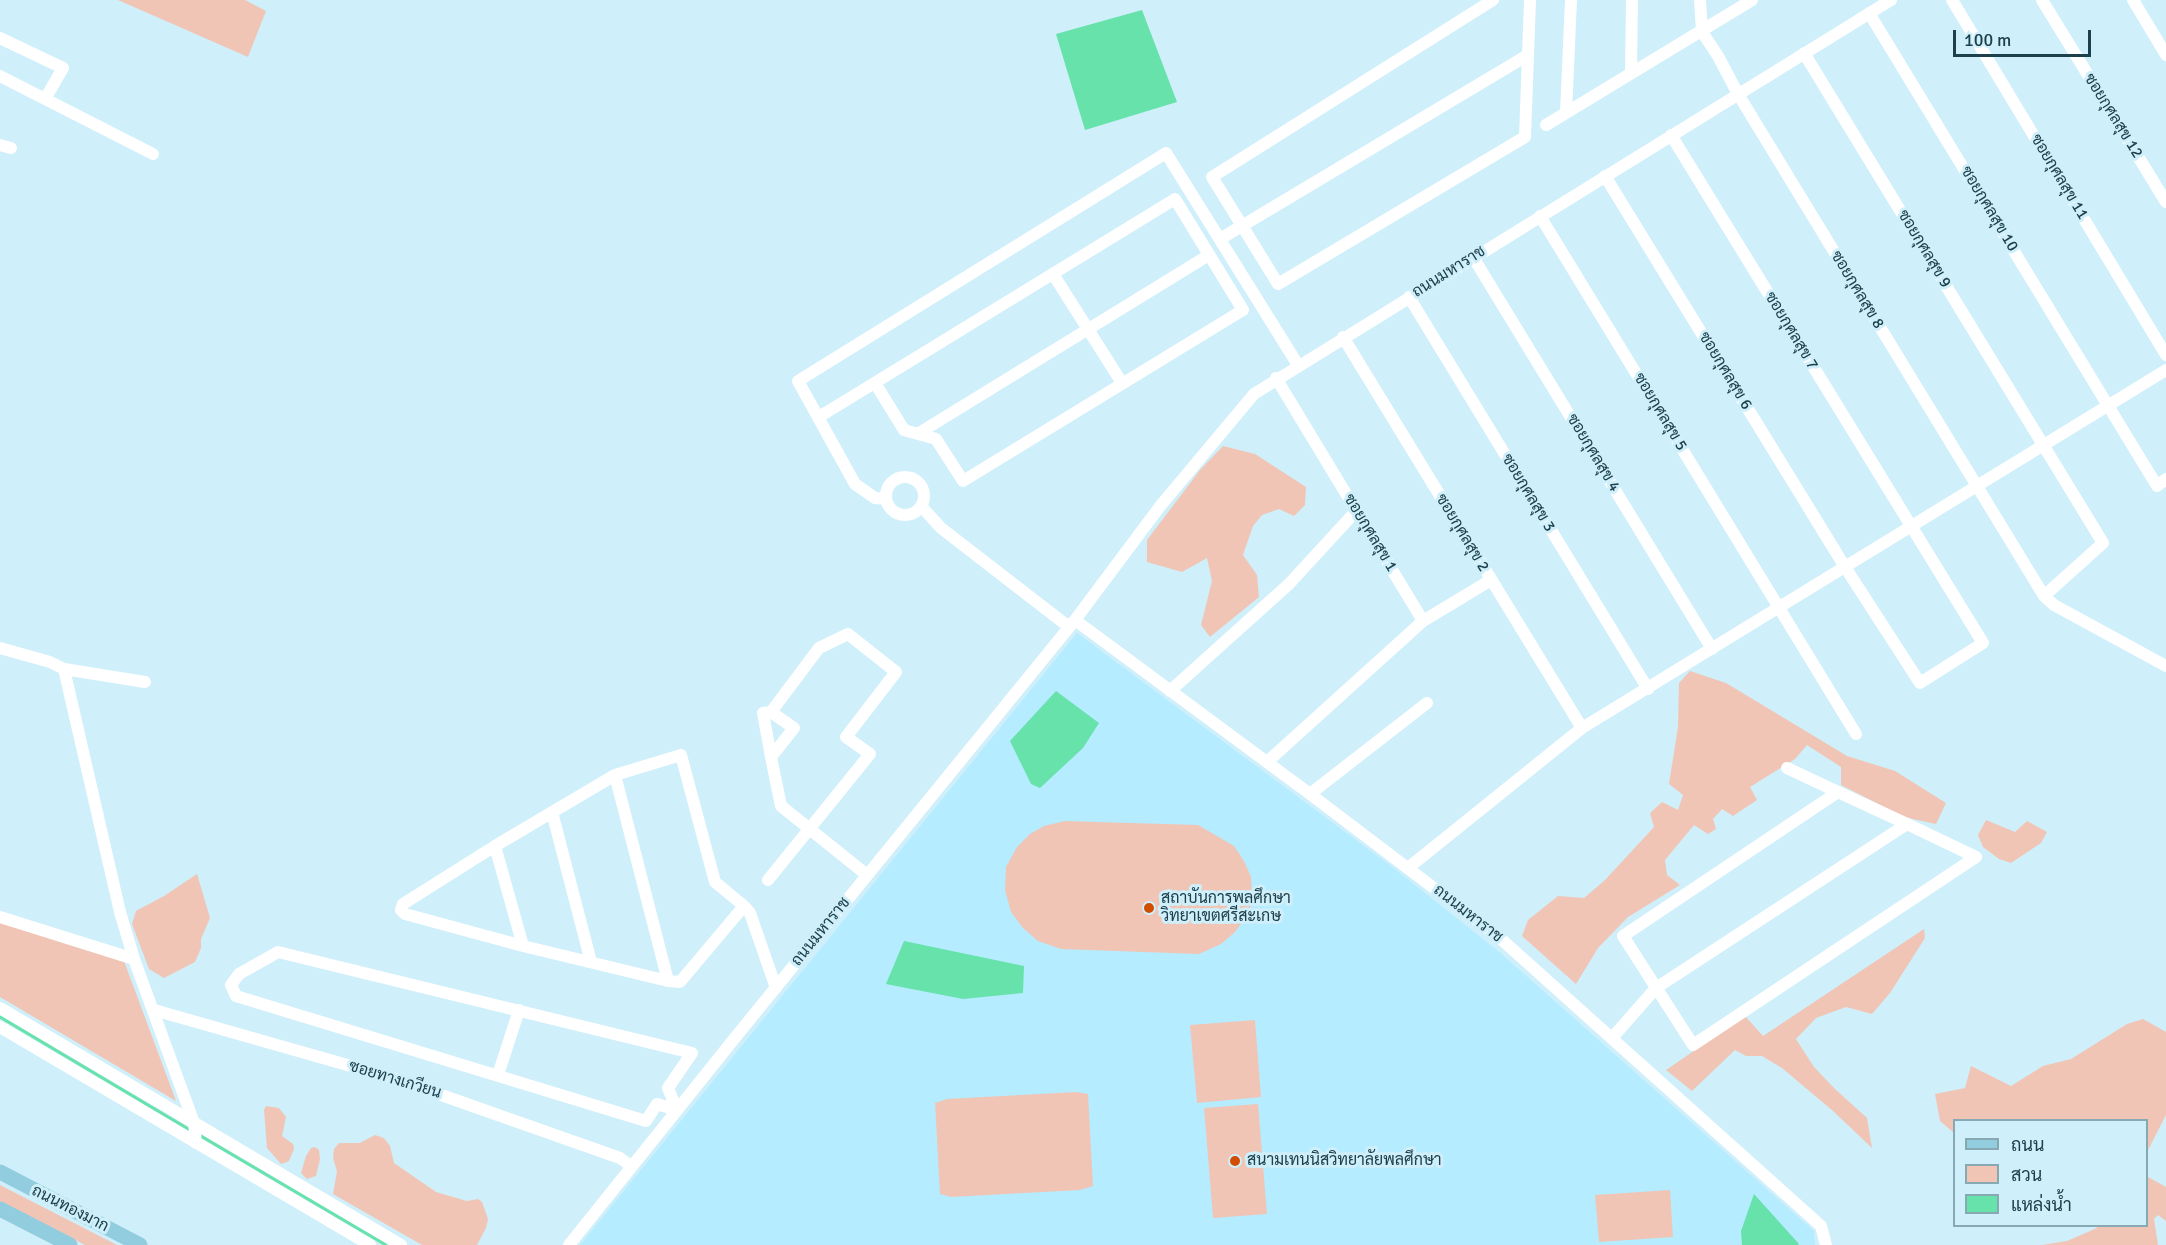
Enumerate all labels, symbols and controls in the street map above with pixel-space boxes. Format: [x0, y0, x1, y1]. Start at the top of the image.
scale bar [1956, 18, 2094, 56]
text: 100 m [1964, 29, 2011, 51]
street label: ซอยกุศลสุข 12 [2079, 70, 2147, 162]
street label: ซอยกุศลสุข 11 [2026, 131, 2092, 223]
street label: ซอยกุศลสุข 10 [1956, 163, 2022, 255]
street label: ซอยกุศลสุข 9 [1893, 207, 1955, 291]
street label: ถนนมหาราช [1409, 242, 1489, 302]
street label: ซอยกุศลสุข 8 [1826, 248, 1888, 332]
street label: ซอยกุศลสุข 7 [1760, 289, 1822, 373]
street label: ซอยกุศลสุข 6 [1694, 329, 1756, 413]
street label: ซอยกุศลสุข 5 [1629, 370, 1691, 454]
street label: ซอยกุศลสุข 4 [1562, 411, 1624, 495]
street label: ซอยกุศลสุข 3 [1497, 451, 1559, 535]
street label: ซอยกุศลสุข 1 [1339, 491, 1401, 575]
street label: ซอยกุศลสุข 2 [1431, 491, 1493, 575]
street label: ถนนมหาราช [1430, 881, 1506, 947]
place label: สถาบันการพลศึกษา วิทยาเขตศรีสะเกษ [1161, 889, 1291, 927]
street label: ถนนมหาราช [788, 894, 854, 970]
marker: สถาบันการพลศึกษา วิทยาเขตศรีสะเกษ [1142, 901, 1156, 915]
street label: ซอยทางเกวียน [346, 1057, 444, 1103]
legend [1953, 1119, 2148, 1227]
text: ถนน [2011, 1134, 2044, 1156]
place label: สนามเทนนิสวิทยาลัยพลศึกษา [1247, 1151, 1441, 1171]
marker: สนามเทนนิสวิทยาลัยพลศึกษา [1228, 1154, 1242, 1168]
text: สวน [2011, 1164, 2042, 1186]
street label: ถนนทองมาก [28, 1181, 112, 1237]
text: แหล่งน้ำ [2011, 1194, 2072, 1216]

